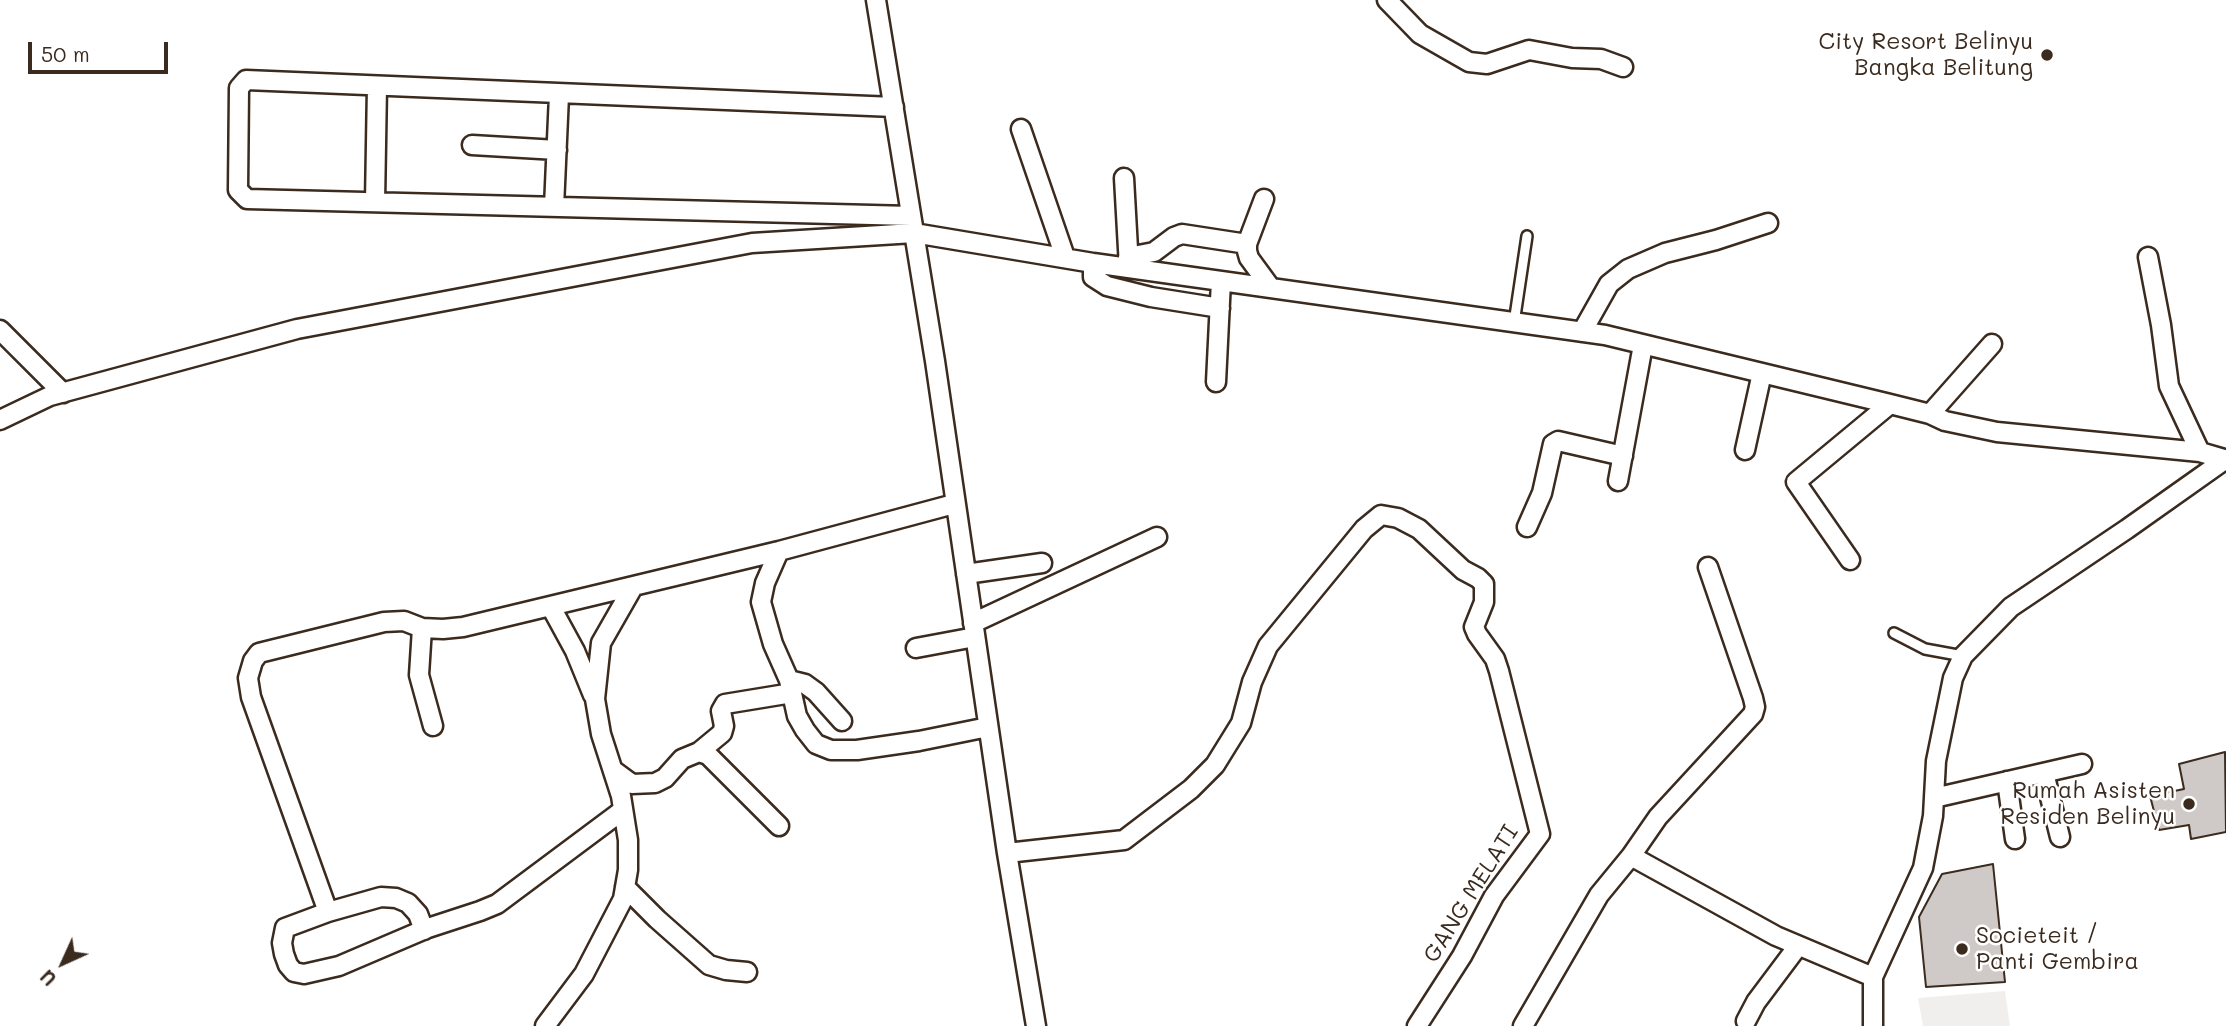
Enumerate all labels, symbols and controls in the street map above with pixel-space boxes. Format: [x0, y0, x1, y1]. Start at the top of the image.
scale bar [32, 28, 172, 72]
place label: City Resort Belinyu Bangka Belitung [1819, 28, 2033, 82]
text: 50 m [41, 40, 90, 67]
marker: City Resort Belinyu Bangka Belitung [2039, 47, 2055, 63]
place label: Rumah Asisten Residen Belinyu [2000, 777, 2175, 831]
marker: Rumah Asisten Residen Belinyu [2181, 796, 2197, 812]
street label: GANG MELATI [1418, 820, 1524, 968]
place label: Societeit / Panti Gembira [1976, 922, 2139, 976]
north arrow [28, 928, 98, 998]
marker: Societeit / Panti Gembira [1954, 941, 1970, 957]
text: U [34, 965, 61, 992]

